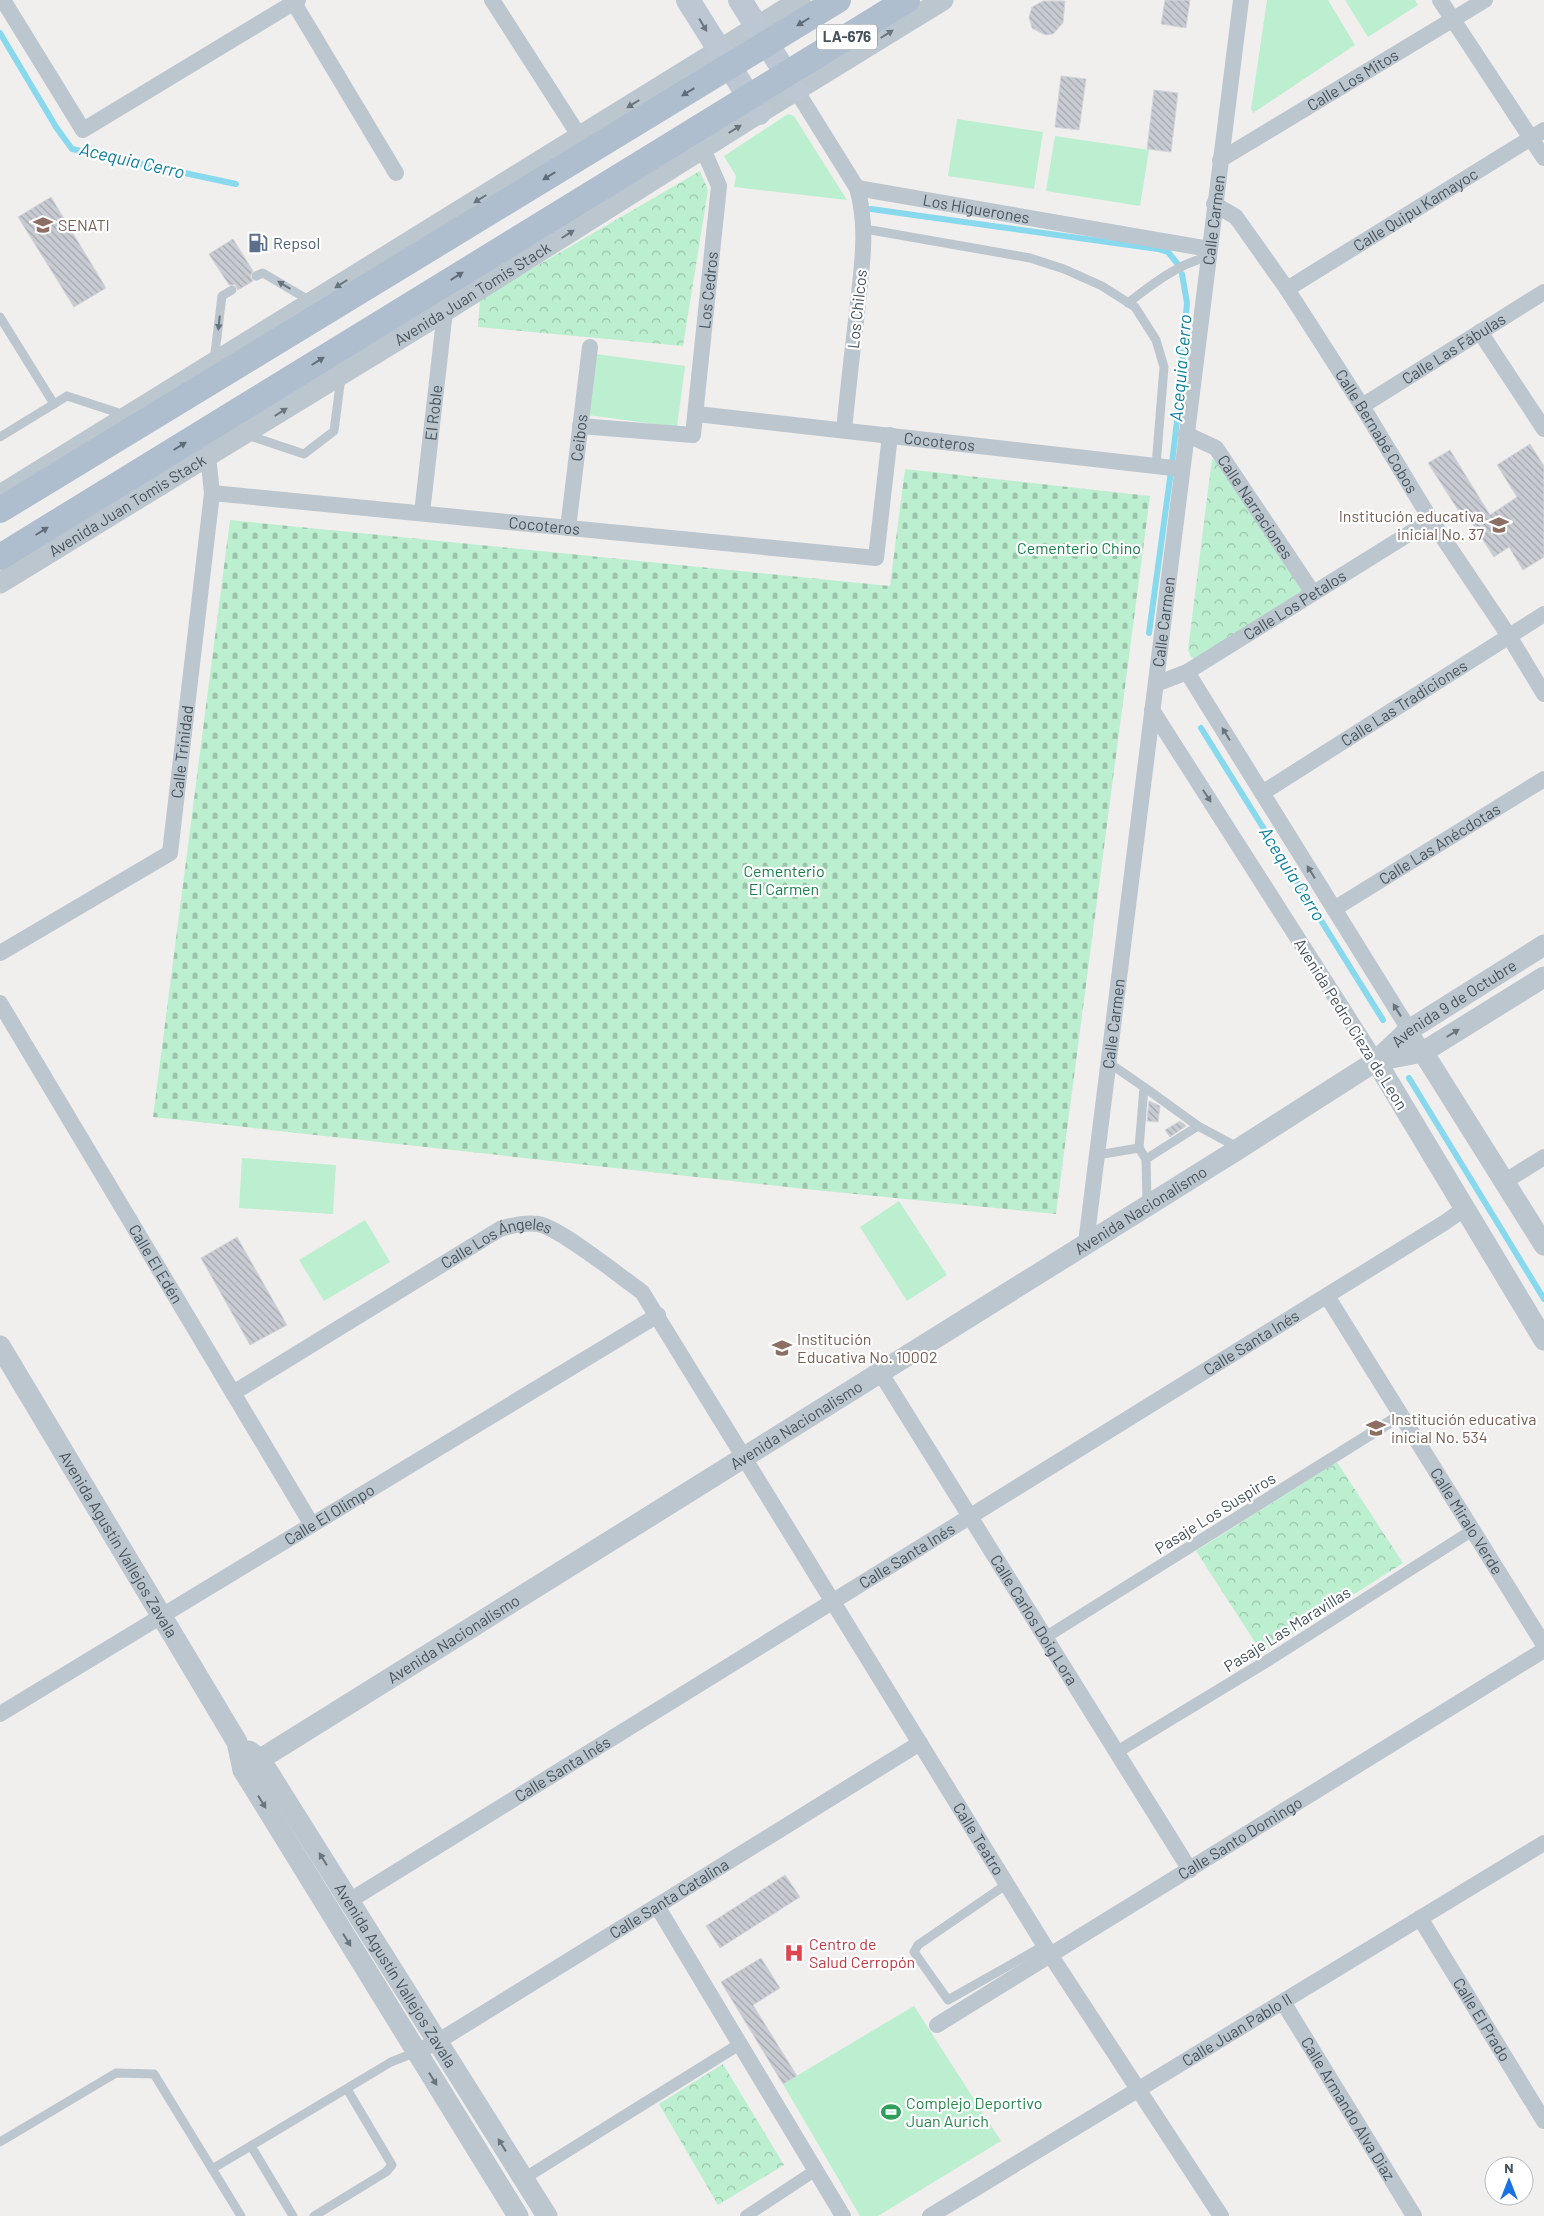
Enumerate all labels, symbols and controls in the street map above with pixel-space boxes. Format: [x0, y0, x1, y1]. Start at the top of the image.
one-way arrow [796, 17, 809, 26]
one-way arrow [699, 19, 708, 32]
road number: LA-676 [817, 24, 877, 50]
one-way arrow [881, 30, 894, 39]
street label: Calle Los Mitos [1303, 45, 1402, 114]
one-way arrow [681, 87, 694, 96]
one-way arrow [626, 100, 639, 109]
one-way arrow [728, 124, 741, 133]
water label: Acequia Cerro [78, 137, 187, 183]
street label: Calle Quipu Kamayoc [1349, 163, 1481, 255]
one-way arrow [542, 172, 555, 181]
street label: Calle Carmen [1198, 174, 1228, 266]
street label: Los Higuerones [921, 190, 1031, 227]
one-way arrow [473, 194, 486, 203]
school or university icon: SENATI [32, 214, 54, 236]
place label: SENATI [58, 215, 110, 234]
one-way arrow [561, 229, 574, 239]
fuel station icon: Repsol [247, 232, 269, 254]
place label: Repsol [273, 233, 320, 252]
street label: Avenida Juan Tomis Stack [390, 237, 554, 349]
street label: Los Cedros [694, 250, 721, 330]
street label: Los Chilcos [843, 268, 870, 349]
one-way arrow [450, 271, 463, 281]
one-way arrow [335, 279, 348, 288]
one-way arrow [278, 281, 291, 290]
street label: Calle Las Fábulas [1398, 309, 1509, 388]
water label: Acequia Cerro [1164, 314, 1196, 422]
one-way arrow [215, 315, 223, 331]
one-way arrow [312, 357, 325, 366]
street label: Calle Bernabé Cobos [1332, 365, 1422, 496]
street label: El Roble [420, 384, 446, 442]
one-way arrow [274, 407, 287, 416]
street label: Ceibos [566, 413, 591, 462]
street label: Cocoteros [903, 428, 976, 454]
one-way arrow [173, 442, 186, 451]
street label: Avenida Juan Tomis Stack [45, 450, 209, 560]
street label: Calle Narraciones [1214, 451, 1298, 562]
place label: Institución educativa inicial No. 37 [1339, 506, 1484, 543]
street label: Cocoteros [508, 512, 581, 538]
school or university icon: Institución educativa inicial No. 37 [1488, 514, 1510, 536]
one-way arrow [35, 527, 48, 536]
park label: Cementerio Chino [1017, 538, 1141, 557]
street label: Calle Los Petalos [1239, 565, 1349, 644]
street label: Calle Carmen [1148, 576, 1178, 668]
street label: Calle Las Tradiciones [1337, 655, 1470, 750]
street label: Calle Trinidad [166, 704, 196, 799]
one-way arrow [1221, 727, 1230, 741]
one-way arrow [1202, 789, 1211, 802]
street label: Calle Las Anécdotas [1375, 799, 1503, 888]
water label: Acequia Cerro [1255, 822, 1331, 925]
park label: Cementerio El Carmen [743, 861, 825, 898]
one-way arrow [1307, 866, 1316, 879]
street label: Avenida Pedro Cieza de Leon [1291, 935, 1412, 1113]
street label: Avenida 9 de Octubre [1387, 955, 1520, 1051]
street label: Calle Carmen [1098, 977, 1128, 1070]
one-way arrow [1392, 1004, 1401, 1017]
one-way arrow [1447, 1028, 1460, 1037]
street label: Avenida Nacionalismo [1071, 1161, 1210, 1258]
street label: Calle Los Ángeles [437, 1213, 556, 1272]
street label: Calle El Edén [125, 1221, 187, 1307]
street label: Calle Santa Inés [1199, 1305, 1302, 1379]
place label: Institución Educativa No. 10002 [797, 1329, 937, 1366]
school or university icon: Institución Educativa No. 10002 [771, 1337, 793, 1359]
street label: Avenida Nacionalismo [726, 1376, 866, 1473]
place label: Institución educativa inicial No. 534 [1391, 1409, 1536, 1446]
school or university icon: Institución educativa inicial No. 534 [1365, 1417, 1387, 1439]
street label: Avenida Agustín Vallejos Zavala [56, 1447, 182, 1641]
street label: Calle Miralo Verde [1427, 1464, 1508, 1578]
street label: Pasaje Los Suspiros [1151, 1468, 1279, 1557]
street label: Calle El Olimpo [280, 1479, 377, 1548]
street label: Calle Santa Inés [855, 1518, 958, 1592]
street label: Calle Carlos Doig Lora [987, 1551, 1082, 1688]
street label: Pasaje Las Maravillas [1220, 1582, 1354, 1675]
street label: Avenida Nacionalismo [384, 1590, 523, 1687]
street label: Calle Santa Inés [511, 1732, 613, 1805]
street label: Calle Santo Domingo [1174, 1792, 1305, 1883]
one-way arrow [258, 1795, 267, 1808]
street label: Calle Teatro [950, 1799, 1009, 1878]
one-way arrow [318, 1852, 328, 1866]
street label: Calle Santa Catalina [606, 1854, 732, 1942]
street label: Avenida Agustín Vallejos Zavala [331, 1879, 461, 2071]
one-way arrow [343, 1934, 352, 1947]
place label: Centro de Salud Cerropón [809, 1934, 915, 1971]
hospital icon: Centro de Salud Cerropón [783, 1942, 805, 1964]
street label: Calle El Prado [1450, 1974, 1515, 2065]
street label: Calle Juan Pablo II [1178, 1989, 1295, 2070]
street label: Calle Armando Alva Diaz [1298, 2033, 1400, 2184]
one-way arrow [428, 2072, 437, 2085]
place label: Complejo Deportivo Juan Aurich [906, 2093, 1042, 2130]
sports icon: Complejo Deportivo Juan Aurich [880, 2101, 902, 2123]
one-way arrow [497, 2139, 507, 2152]
north arrow [1484, 2156, 1534, 2206]
text: N [1504, 2159, 1514, 2176]

